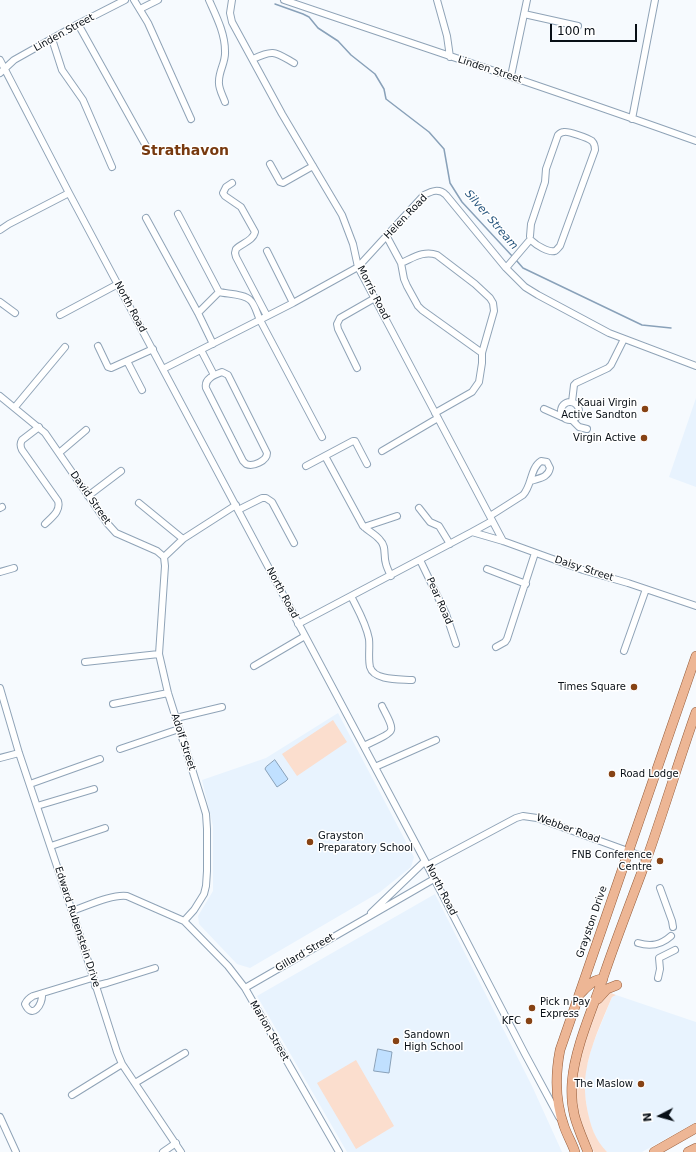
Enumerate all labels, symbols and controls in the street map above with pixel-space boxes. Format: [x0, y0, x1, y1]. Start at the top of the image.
street label: Linden Street [32, 11, 96, 55]
scale bar [552, 16, 639, 42]
text: 100 m [557, 24, 595, 38]
street label: Linden Street [456, 54, 524, 86]
district label: Strathavon [141, 143, 229, 159]
water label: Silver Stream [462, 188, 520, 252]
street label: Helen Road [382, 192, 430, 242]
street label: Morris Road [354, 264, 392, 322]
street label: North Road [112, 279, 148, 335]
place label: Kauai Virgin Active Sandton [561, 397, 637, 420]
marker: Kauai Virgin Active Sandton [640, 404, 650, 414]
place label: Virgin Active [573, 432, 636, 444]
marker: Virgin Active [639, 433, 649, 443]
street label: David Street [67, 469, 113, 527]
street label: Daisy Street [553, 554, 615, 584]
street label: North Road [264, 565, 300, 621]
street label: Pear Road [423, 576, 455, 626]
place label: Times Square [558, 681, 626, 693]
marker: Times Square [629, 682, 639, 692]
street label: Adolf Street [168, 712, 198, 772]
place label: Road Lodge [620, 768, 679, 780]
marker: Road Lodge [607, 769, 617, 779]
street label: Webber Road [535, 812, 601, 846]
place label: Grayston Preparatory School [318, 830, 413, 854]
marker: Grayston Preparatory School [305, 837, 315, 847]
place label: FNB Conference Centre [572, 849, 652, 872]
marker: FNB Conference Centre [655, 856, 665, 866]
street label: North Road [423, 862, 459, 918]
street label: Edward Rubenstein Drive [52, 865, 102, 989]
street label: Grayston Drive [574, 884, 610, 960]
street label: Gillard Street [273, 931, 337, 975]
place label: Pick n Pay Express [540, 996, 590, 1020]
street label: Marion Street [247, 999, 291, 1063]
marker: Pick n Pay Express [527, 1003, 537, 1013]
place label: KFC [502, 1015, 521, 1027]
marker: KFC [524, 1016, 534, 1026]
place label: Sandown High School [404, 1029, 463, 1052]
marker: Sandown High School [391, 1036, 401, 1046]
place label: The Maslow [574, 1078, 633, 1090]
marker: The Maslow [636, 1079, 646, 1089]
north arrow [640, 1096, 680, 1136]
text: N [641, 1112, 655, 1123]

